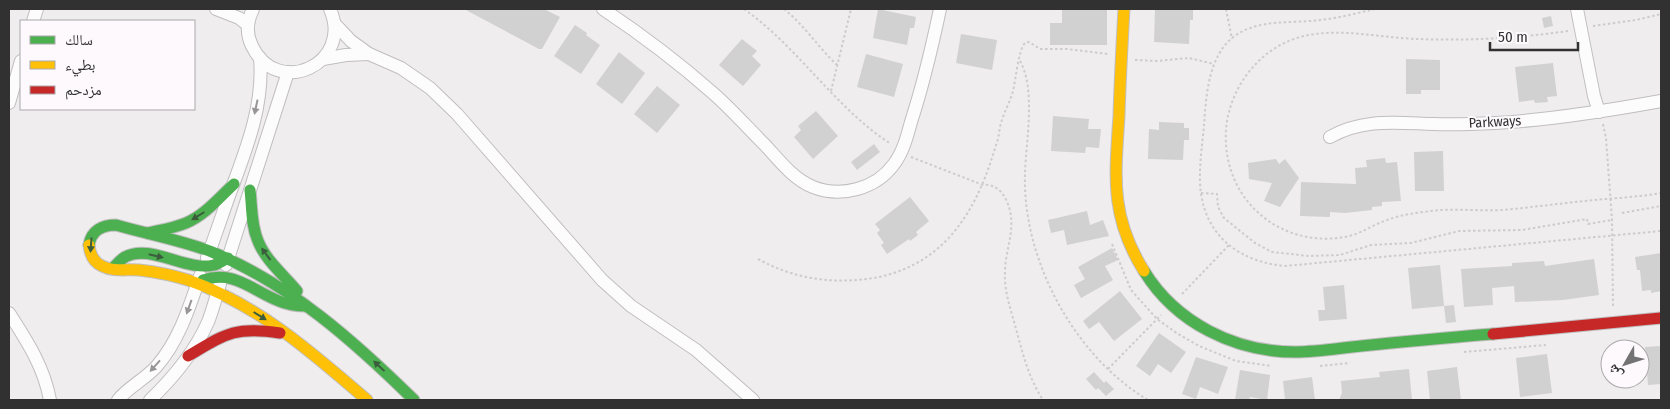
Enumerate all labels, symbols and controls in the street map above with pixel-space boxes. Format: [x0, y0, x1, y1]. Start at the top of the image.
legend [20, 20, 195, 110]
scale bar [1490, 20, 1578, 52]
text: 50 m [1498, 28, 1528, 46]
text: سالك [65, 31, 93, 49]
text: بطيء [65, 56, 95, 77]
text: مزدحم [65, 81, 102, 100]
one-way arrow [252, 99, 260, 115]
street label: Parkways [1468, 112, 1522, 132]
one-way arrow [191, 212, 204, 221]
one-way arrow [86, 237, 94, 253]
one-way arrow [261, 247, 271, 261]
one-way arrow [149, 253, 165, 261]
one-way arrow [185, 300, 193, 315]
one-way arrow [254, 311, 267, 320]
north arrow [1600, 339, 1650, 389]
one-way arrow [150, 360, 161, 373]
one-way arrow [373, 361, 385, 372]
text: ش [1604, 361, 1627, 383]

